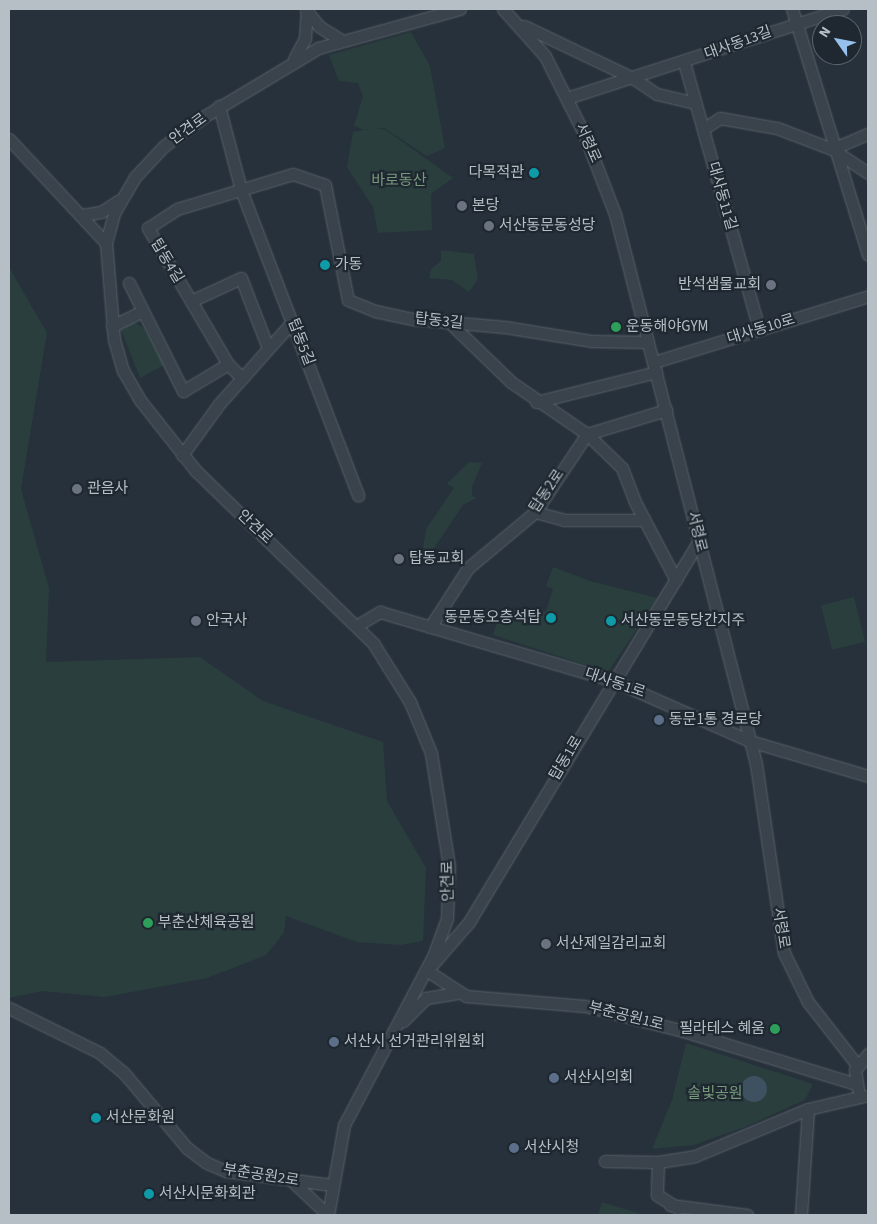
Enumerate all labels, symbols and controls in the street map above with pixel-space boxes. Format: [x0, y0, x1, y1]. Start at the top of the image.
north arrow [812, 15, 862, 65]
street label: 대사동13길 [702, 23, 774, 63]
text: N [814, 23, 836, 42]
street label: 안견로 [166, 110, 210, 148]
street label: 서령로 [571, 120, 605, 166]
street label: 대사동11길 [704, 160, 740, 232]
place label: 다목적관 [469, 164, 524, 182]
marker: 다목적관 [528, 167, 540, 179]
park label: 바로동산 [371, 172, 427, 190]
place label: 본당 [472, 197, 500, 215]
marker: 본당 [456, 200, 468, 212]
place label: 서산동문동성당 [499, 217, 596, 235]
marker: 서산동문동성당 [483, 220, 495, 232]
street label: 탑동4길 [147, 235, 187, 287]
place label: 가동 [335, 256, 363, 274]
marker: 가동 [319, 259, 331, 271]
place label: 반석샘물교회 [678, 276, 761, 294]
marker: 반석샘물교회 [765, 279, 777, 291]
street label: 탑동3길 [414, 309, 464, 333]
street label: 대사동10로 [725, 310, 797, 348]
street label: 탑동5길 [284, 316, 318, 368]
place label: 운동해야GYM [626, 318, 708, 336]
marker: 운동해야GYM [610, 321, 622, 333]
street label: 탑동2로 [526, 466, 568, 516]
place label: 관음사 [87, 480, 128, 498]
marker: 관음사 [71, 483, 83, 495]
street label: 안견로 [234, 506, 276, 548]
street label: 서령로 [683, 510, 711, 554]
place label: 탑동교회 [409, 550, 464, 568]
marker: 탑동교회 [393, 553, 405, 565]
place label: 동문동오층석탑 [444, 609, 541, 627]
place label: 안국사 [206, 612, 247, 630]
marker: 동문동오층석탑 [545, 612, 557, 624]
place label: 서산동문동당간지주 [621, 612, 745, 630]
marker: 안국사 [190, 615, 202, 627]
marker: 서산동문동당간지주 [605, 615, 617, 627]
street label: 대사동1로 [582, 664, 648, 702]
place label: 동문1통 경로당 [669, 711, 762, 729]
marker: 동문1통 경로당 [653, 714, 665, 726]
street label: 탑동1로 [546, 732, 586, 784]
street label: 안견로 [439, 860, 457, 902]
street label: 서령로 [769, 906, 793, 950]
place label: 부춘산체육공원 [158, 914, 255, 932]
marker: 부춘산체육공원 [142, 917, 154, 929]
place label: 서산제일감리교회 [556, 935, 666, 953]
marker: 서산제일감리교회 [540, 938, 552, 950]
street label: 부춘공원1로 [587, 998, 665, 1034]
place label: 필라테스 혜움 [679, 1020, 765, 1038]
marker: 필라테스 혜움 [769, 1023, 781, 1035]
place label: 서산시 선거관리위원회 [344, 1033, 485, 1051]
marker: 서산시 선거관리위원회 [328, 1036, 340, 1048]
place label: 서산시의회 [564, 1069, 633, 1087]
marker: 서산시의회 [548, 1072, 560, 1084]
park label: 솔빛공원 [687, 1085, 743, 1103]
place label: 서산문화원 [106, 1109, 175, 1127]
marker: 서산문화원 [90, 1112, 102, 1124]
place label: 서산시청 [524, 1139, 579, 1157]
marker: 서산시청 [508, 1142, 520, 1154]
street label: 부춘공원2로 [222, 1160, 300, 1190]
place label: 서산시문화회관 [159, 1185, 256, 1203]
marker: 서산시문화회관 [143, 1188, 155, 1200]

